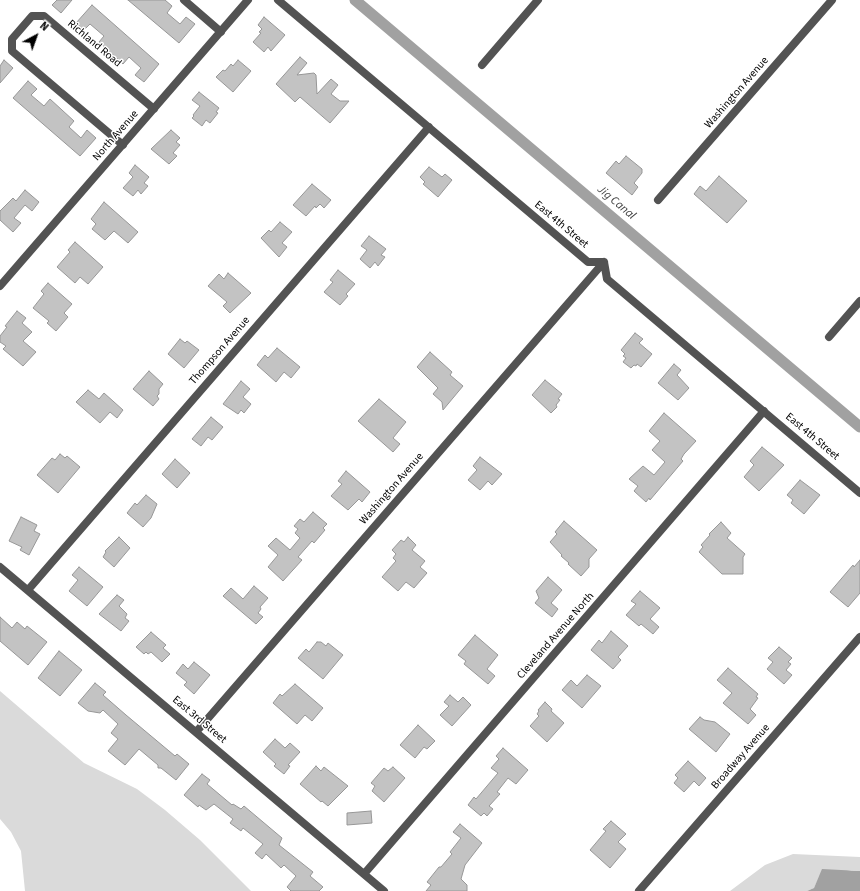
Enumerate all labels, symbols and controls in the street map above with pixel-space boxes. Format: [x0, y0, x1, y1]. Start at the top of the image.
north arrow [16, 16, 56, 56]
text: N [37, 18, 52, 35]
street label: Richland Road [64, 18, 124, 70]
street label: Washington Avenue [702, 55, 772, 131]
street label: North Avenue [90, 108, 142, 164]
water label: Jig Canal [594, 183, 638, 223]
street label: East 4th Street [531, 199, 591, 251]
street label: Thompson Avenue [187, 314, 253, 388]
street label: East 4th Street [782, 411, 842, 463]
street label: Washington Avenue [357, 451, 427, 527]
street label: Cleveland Avenue North [515, 590, 597, 682]
street label: East 3rd Street [169, 694, 229, 746]
street label: Broadway Avenue [709, 722, 773, 792]

